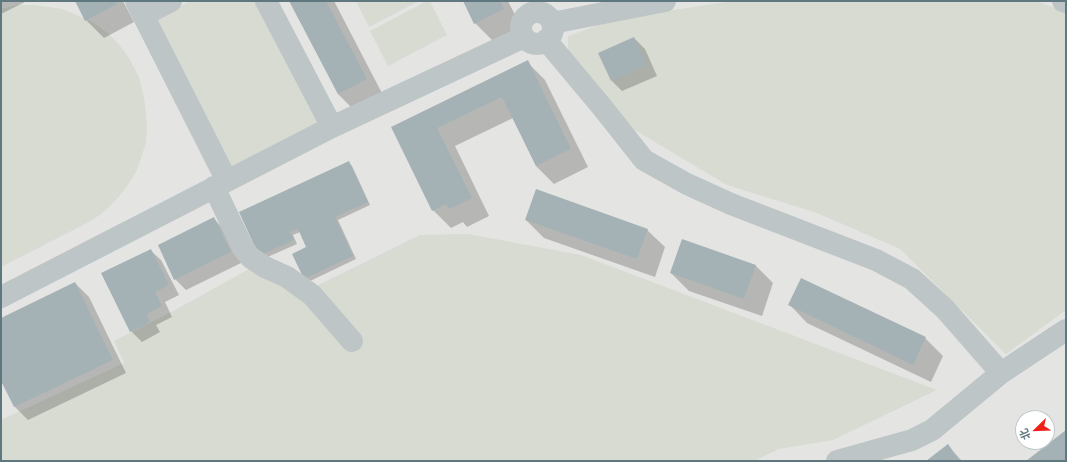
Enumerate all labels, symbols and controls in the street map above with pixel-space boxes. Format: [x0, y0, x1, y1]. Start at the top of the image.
north arrow [1015, 410, 1055, 450]
text: 北 [1016, 427, 1033, 442]

